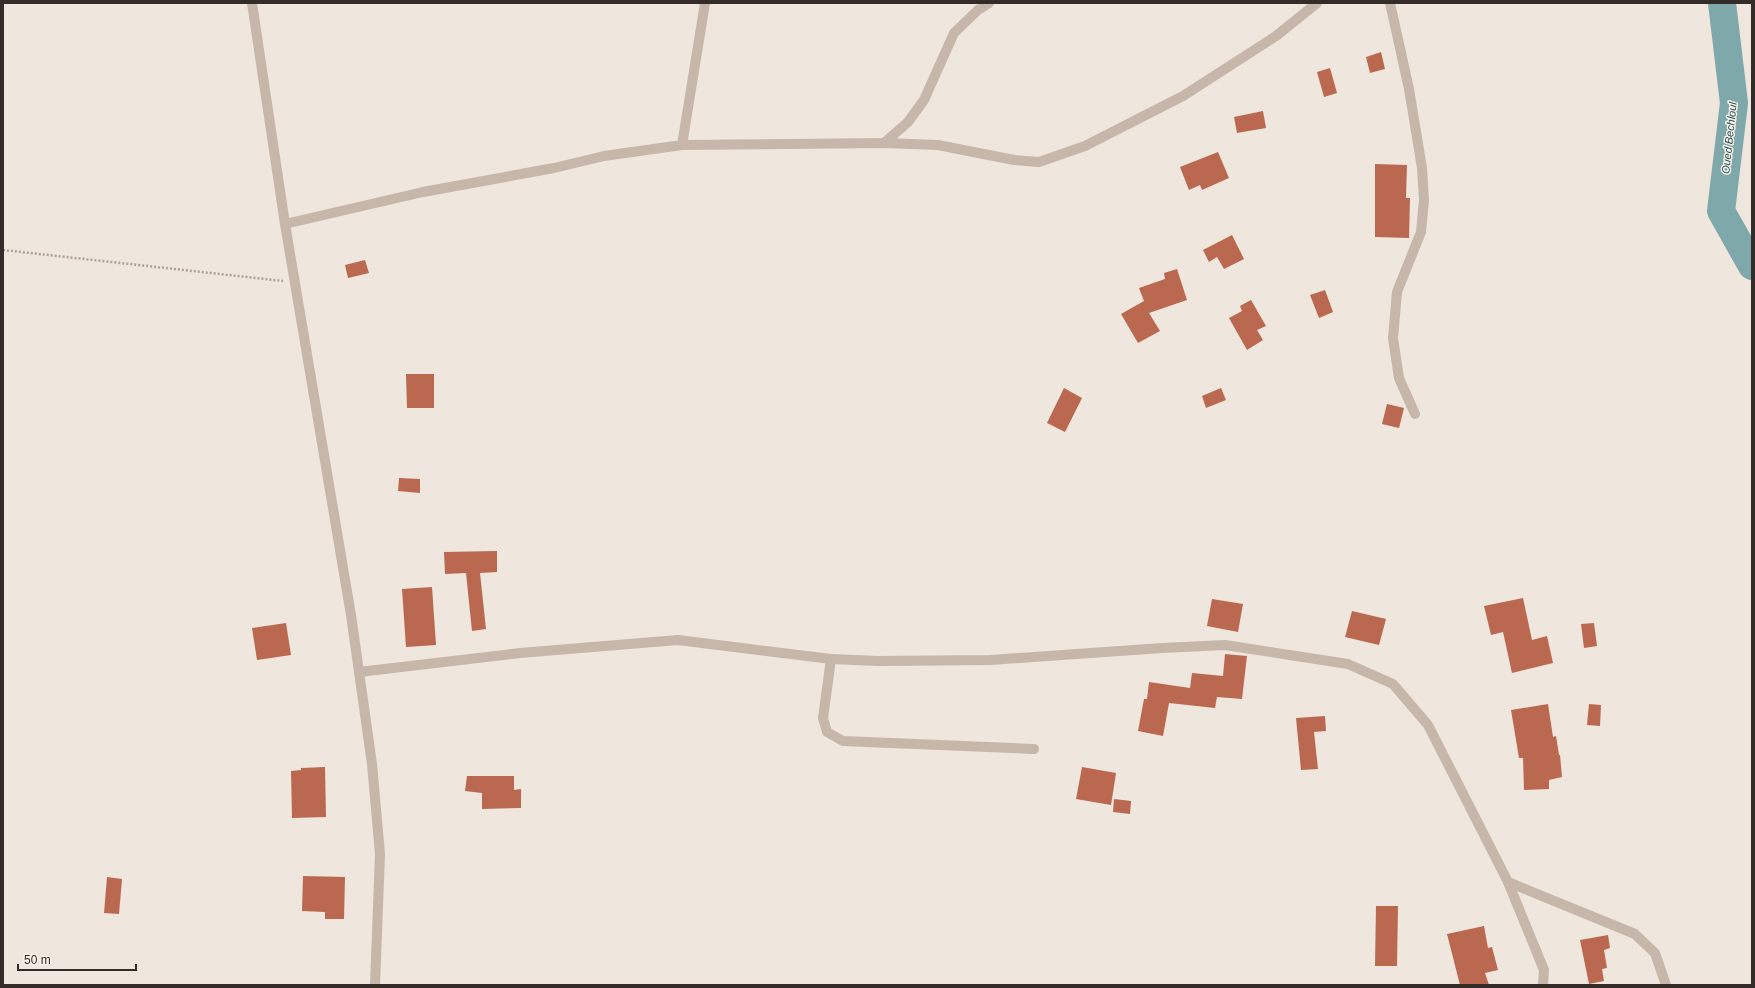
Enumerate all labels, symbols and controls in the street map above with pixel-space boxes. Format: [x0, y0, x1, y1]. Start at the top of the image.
water label: Oued Bechloul [1719, 101, 1739, 175]
scale bar [18, 946, 136, 972]
text: 50 m [24, 953, 51, 967]

